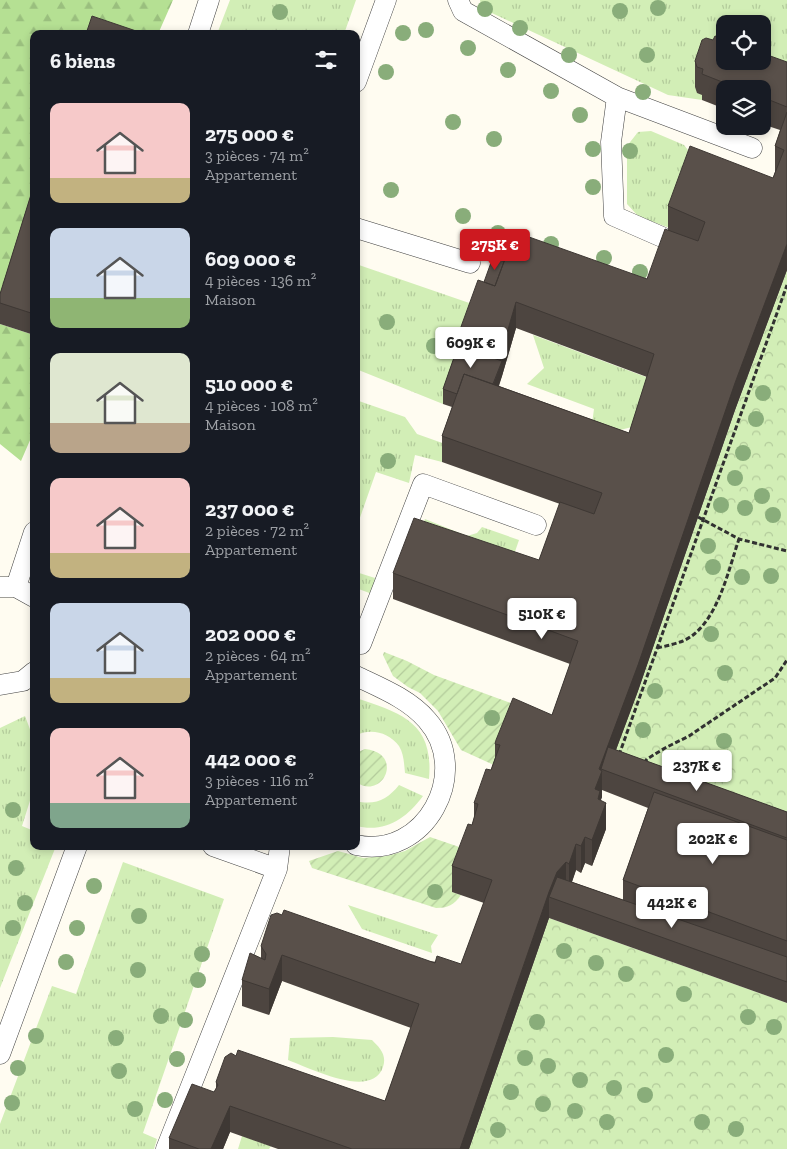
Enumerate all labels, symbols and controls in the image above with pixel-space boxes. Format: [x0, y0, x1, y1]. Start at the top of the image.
map controls [716, 15, 771, 135]
button: locate [716, 15, 771, 70]
icon: filters [312, 46, 340, 74]
text: 6 biens [50, 48, 115, 73]
button: layers [716, 80, 771, 135]
text: 275 000 € [205, 121, 294, 146]
icon: home [90, 123, 150, 183]
text: 3 pièces · 74 m² [205, 146, 309, 165]
text: Appartement [205, 165, 297, 184]
pin: 275K € [454, 228, 536, 271]
text: 275K € [471, 235, 519, 254]
text: 609 000 € [205, 246, 296, 271]
icon: home [90, 248, 150, 308]
text: 4 pièces · 136 m² [205, 271, 316, 290]
text: Maison [205, 290, 256, 309]
pin: 609K € [430, 326, 512, 369]
text: 609K € [446, 333, 496, 352]
text: 510 000 € [205, 371, 293, 396]
icon: home [90, 373, 150, 433]
text: 4 pièces · 108 m² [205, 396, 318, 415]
text: Maison [205, 415, 256, 434]
text: 237 000 € [205, 496, 294, 521]
icon: home [90, 498, 150, 558]
text: 2 pièces · 72 m² [205, 521, 309, 540]
text: Appartement [205, 540, 297, 559]
pin: 510K € [501, 598, 583, 640]
text: 510K € [518, 604, 566, 623]
text: 202 000 € [205, 621, 296, 646]
icon: home [90, 623, 150, 683]
text: 2 pièces · 64 m² [205, 646, 310, 665]
text: Appartement [205, 665, 297, 684]
text: 442 000 € [205, 746, 297, 771]
icon: home [90, 748, 150, 808]
pin: 237K € [656, 750, 738, 792]
text: 237K € [673, 756, 721, 775]
text: 3 pièces · 116 m² [205, 771, 314, 790]
text: Appartement [205, 790, 297, 809]
pin: 202K € [672, 822, 754, 865]
text: 202K € [688, 829, 738, 848]
pin: 442K € [631, 886, 713, 929]
text: 442K € [647, 893, 697, 912]

